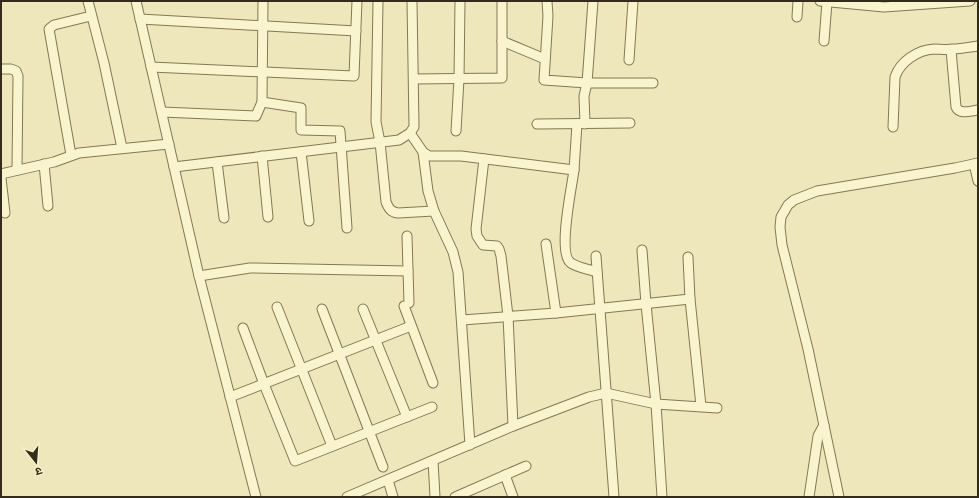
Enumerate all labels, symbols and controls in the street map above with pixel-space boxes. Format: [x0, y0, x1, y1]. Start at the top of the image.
north arrow [16, 442, 56, 482]
text: उ [34, 465, 44, 478]

